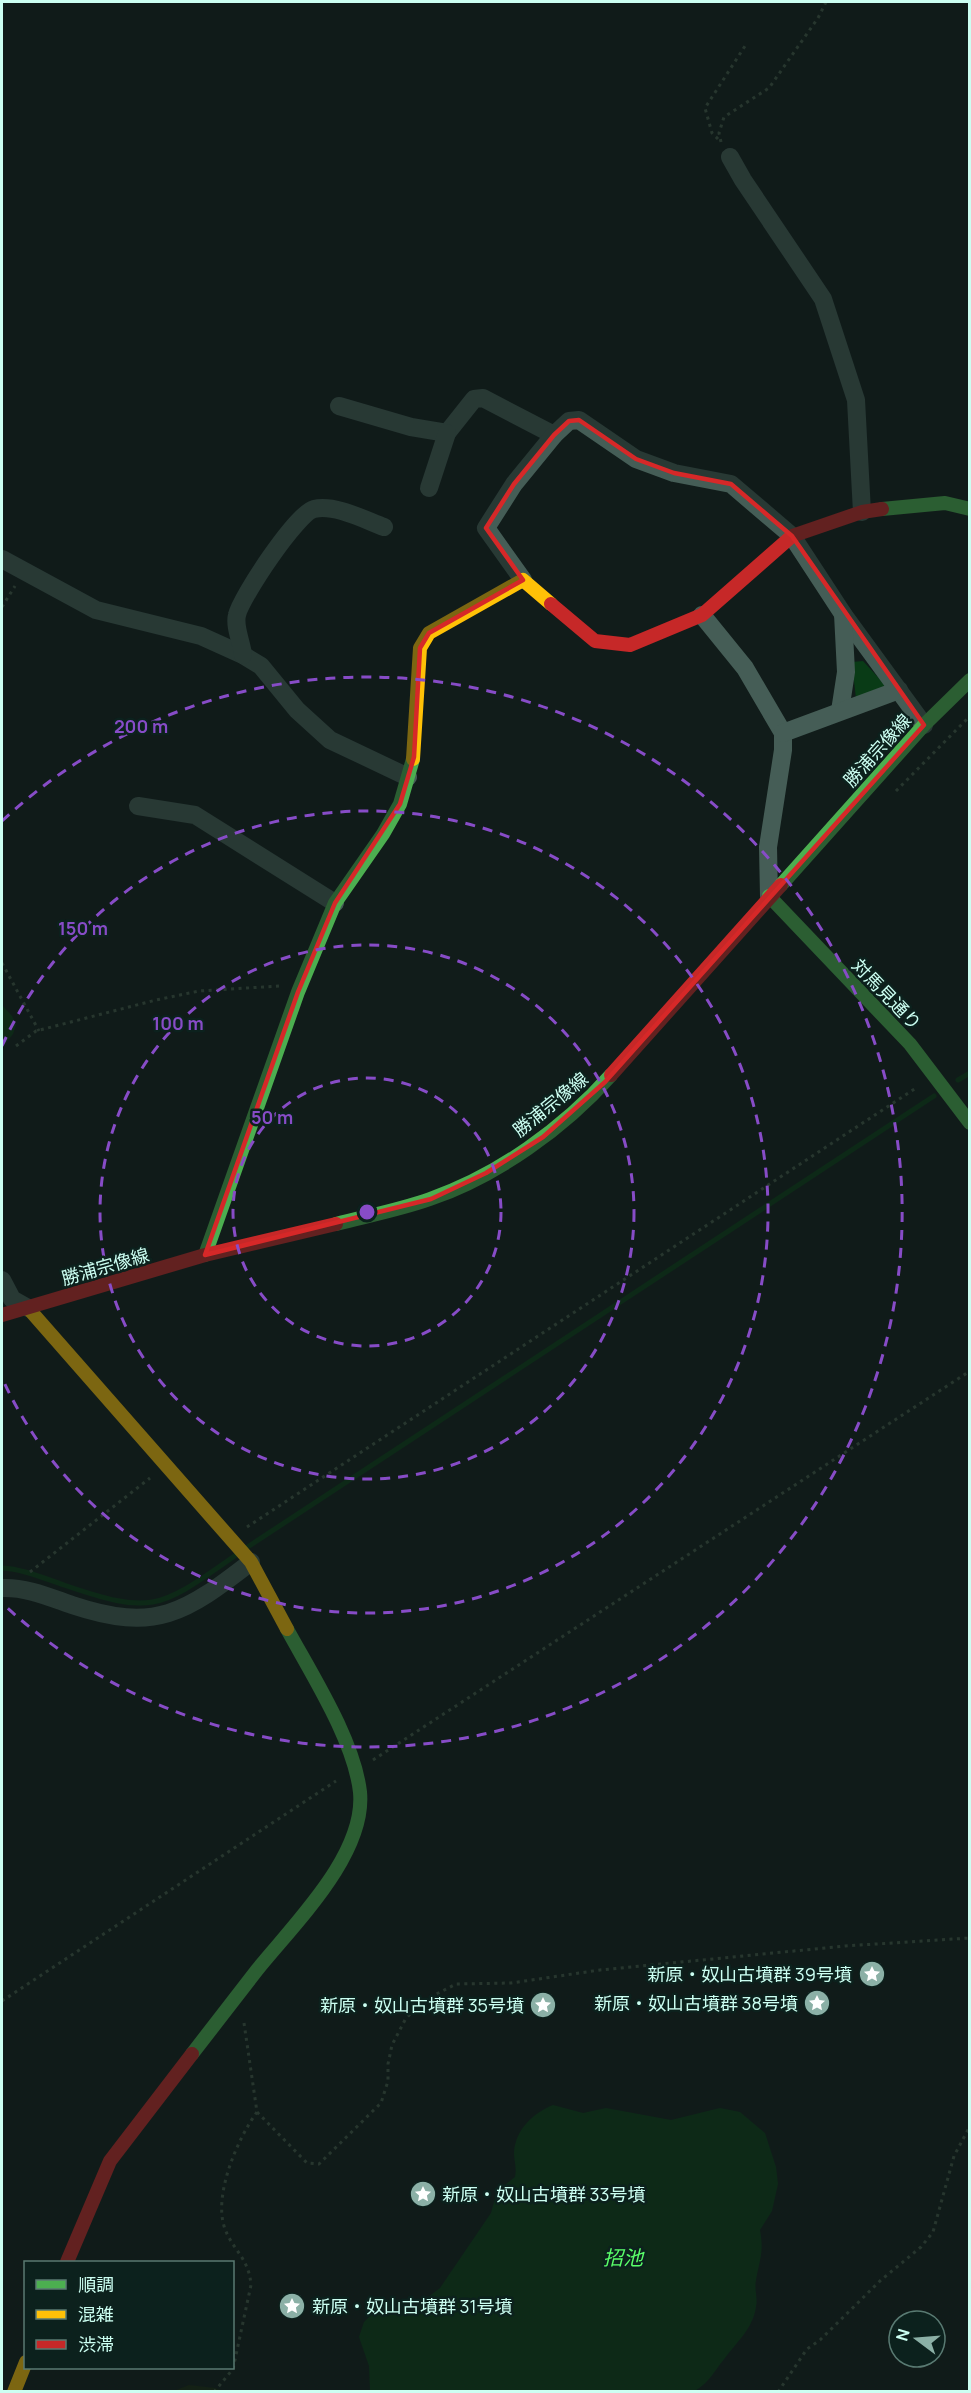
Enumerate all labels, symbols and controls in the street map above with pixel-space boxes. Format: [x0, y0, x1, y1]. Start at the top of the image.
street label: 勝浦宗像線 [838, 709, 916, 791]
text: 200 m [114, 714, 168, 738]
text: 150 m [58, 916, 108, 940]
street label: 対馬見通り [847, 953, 927, 1035]
text: 100 m [152, 1011, 204, 1035]
street label: 勝浦宗像線 [507, 1066, 593, 1142]
text: 50 m [251, 1105, 293, 1129]
centre of rings [357, 1202, 377, 1222]
street label: 勝浦宗像線 [58, 1242, 152, 1290]
place icon: 新原・奴山古墳群 39号墳 [857, 1959, 887, 1989]
place label: 新原・奴山古墳群 39号墳 [647, 1962, 852, 1986]
place icon: 新原・奴山古墳群 38号墳 [802, 1988, 832, 2018]
place icon: 新原・奴山古墳群 35号墳 [528, 1990, 558, 2020]
place label: 新原・奴山古墳群 38号墳 [594, 1991, 798, 2015]
place label: 新原・奴山古墳群 35号墳 [320, 1993, 524, 2017]
place icon: 新原・奴山古墳群 33号墳 [408, 2179, 438, 2209]
place label: 新原・奴山古墳群 33号墳 [442, 2182, 646, 2206]
water label: 招池 [603, 2244, 645, 2271]
legend [24, 2261, 234, 2369]
text: 順調 [78, 2272, 114, 2296]
place icon: 新原・奴山古墳群 31号墳 [277, 2291, 307, 2321]
place label: 新原・奴山古墳群 31号墳 [312, 2294, 513, 2318]
text: 混雑 [78, 2302, 114, 2326]
north arrow [887, 2309, 947, 2369]
text: N [890, 2326, 915, 2343]
text: 渋滞 [78, 2332, 114, 2356]

